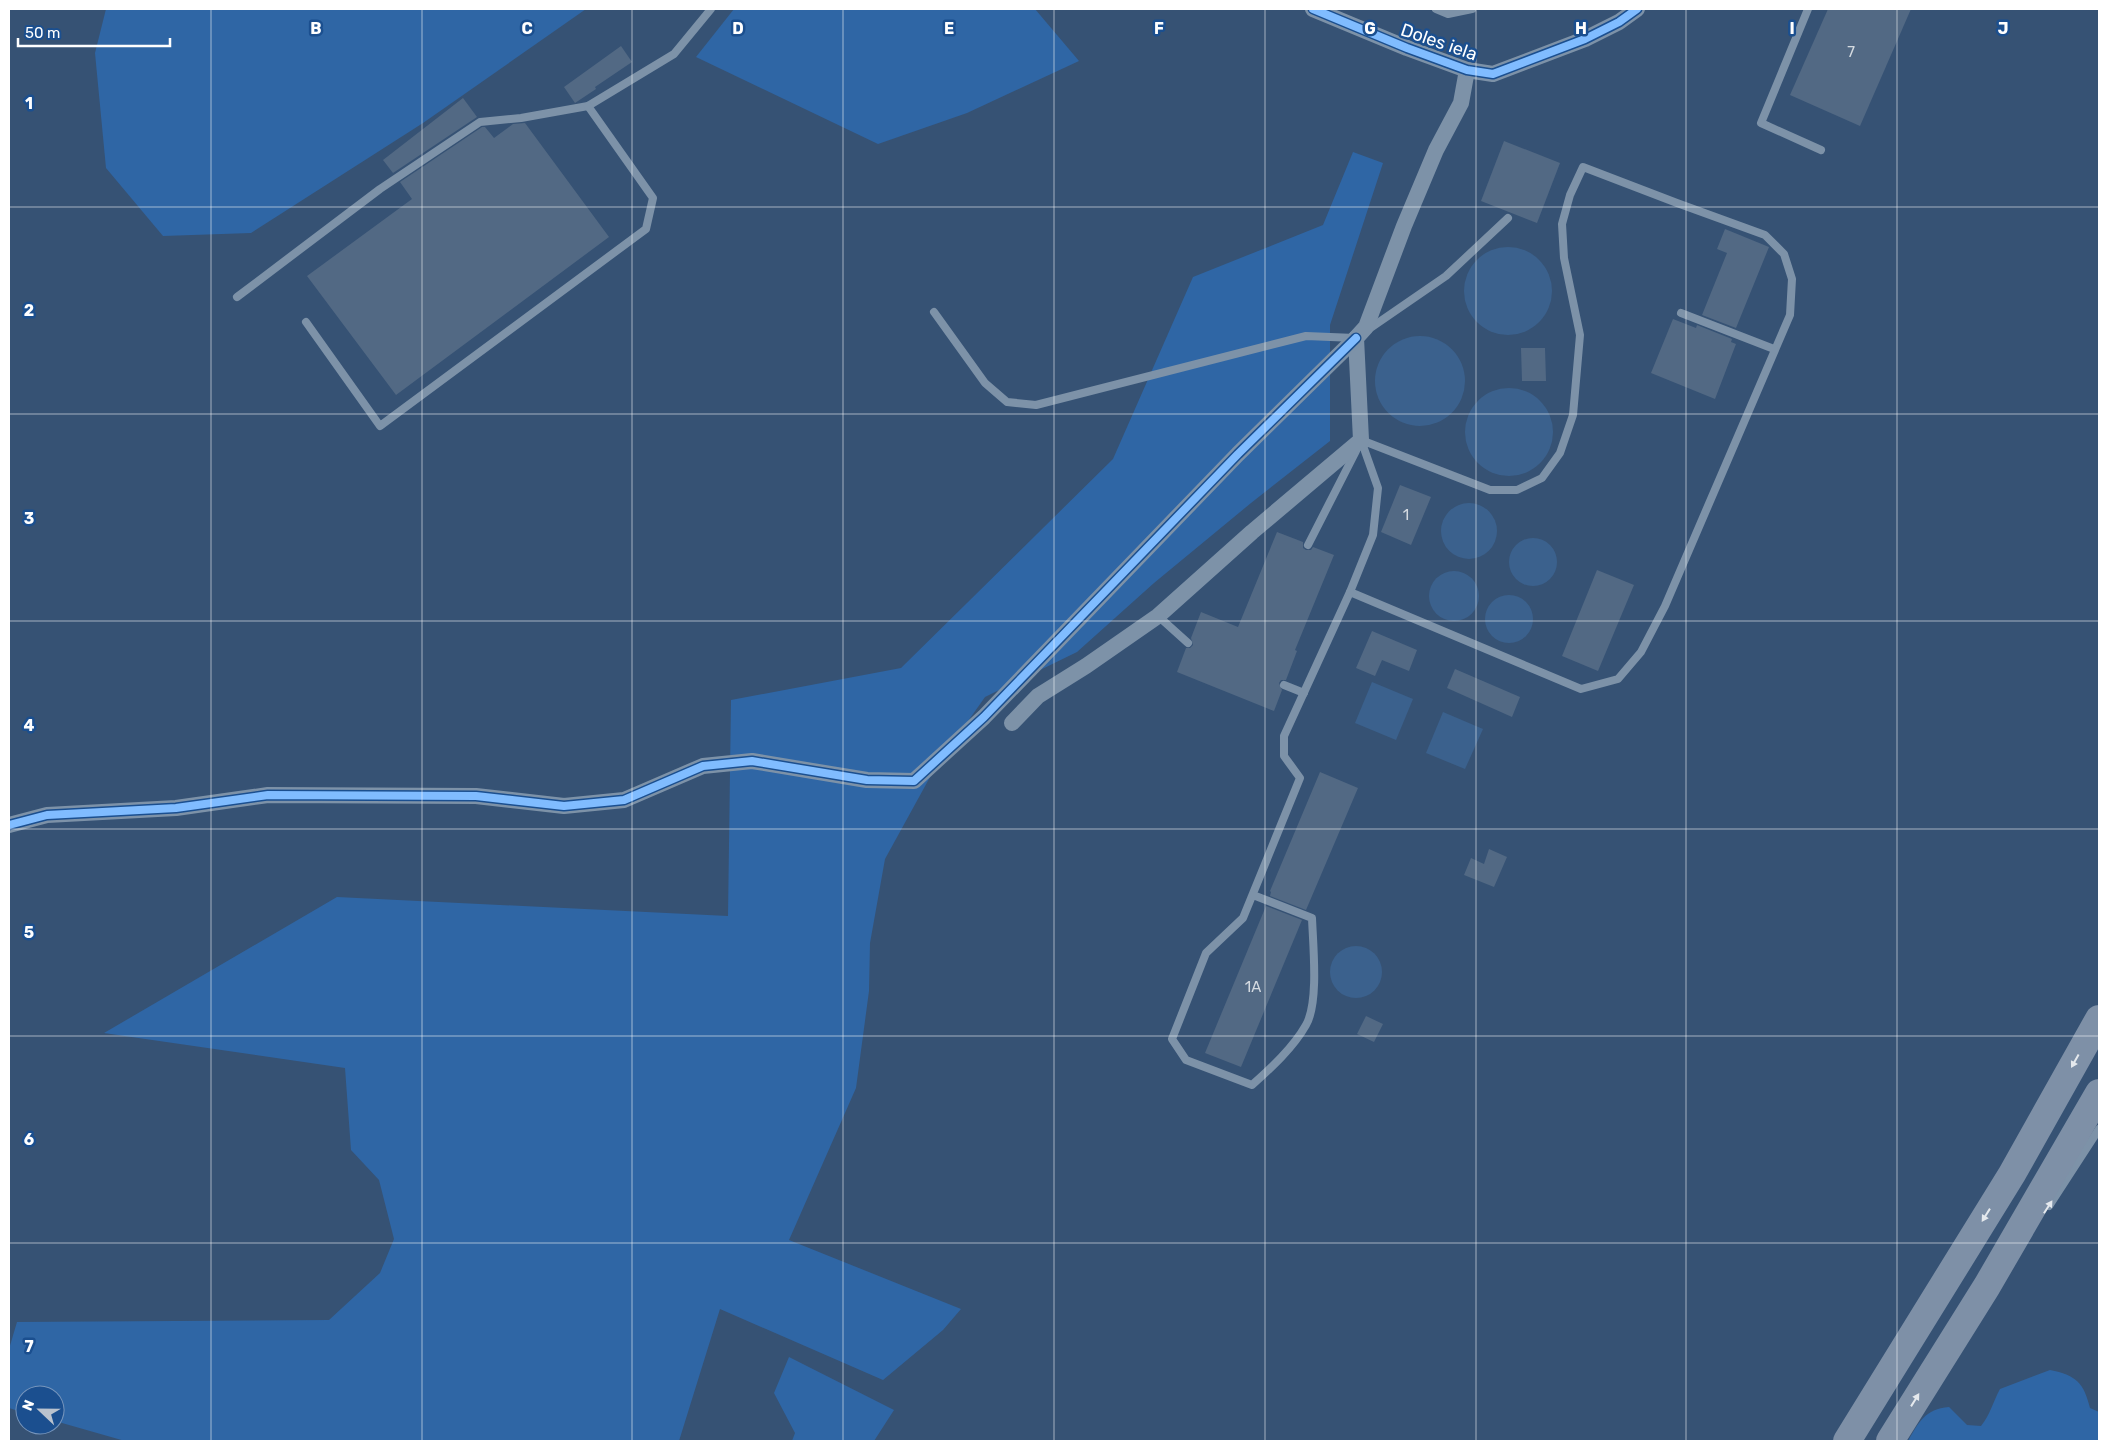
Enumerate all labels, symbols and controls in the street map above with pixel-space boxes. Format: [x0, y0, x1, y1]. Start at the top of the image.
scale bar [18, 15, 170, 47]
text: B [310, 19, 322, 38]
text: C [521, 19, 533, 38]
text: D [732, 19, 744, 38]
text: E [944, 19, 954, 38]
text: F [1154, 19, 1164, 38]
text: G [1364, 19, 1376, 38]
street label: Doles iela [1398, 19, 1480, 65]
text: H [1575, 19, 1587, 38]
text: I [1789, 19, 1795, 38]
text: J [1998, 19, 2008, 38]
text: 50 m [25, 24, 60, 42]
house number: 7 [1847, 43, 1855, 61]
text: 1 [25, 94, 33, 113]
text: 2 [24, 301, 34, 320]
house number: 1 [1403, 506, 1409, 524]
text: 3 [24, 509, 34, 528]
text: 4 [24, 716, 35, 735]
text: 5 [24, 923, 34, 942]
house number: 1A [1245, 978, 1261, 996]
one-way arrow [2071, 1054, 2080, 1068]
text: 6 [24, 1130, 34, 1149]
one-way arrow [2044, 1200, 2053, 1213]
one-way arrow [1982, 1209, 1991, 1222]
text: 7 [24, 1337, 34, 1356]
north arrow [15, 1385, 65, 1435]
one-way arrow [1911, 1393, 1920, 1406]
text: N [19, 1397, 38, 1413]

